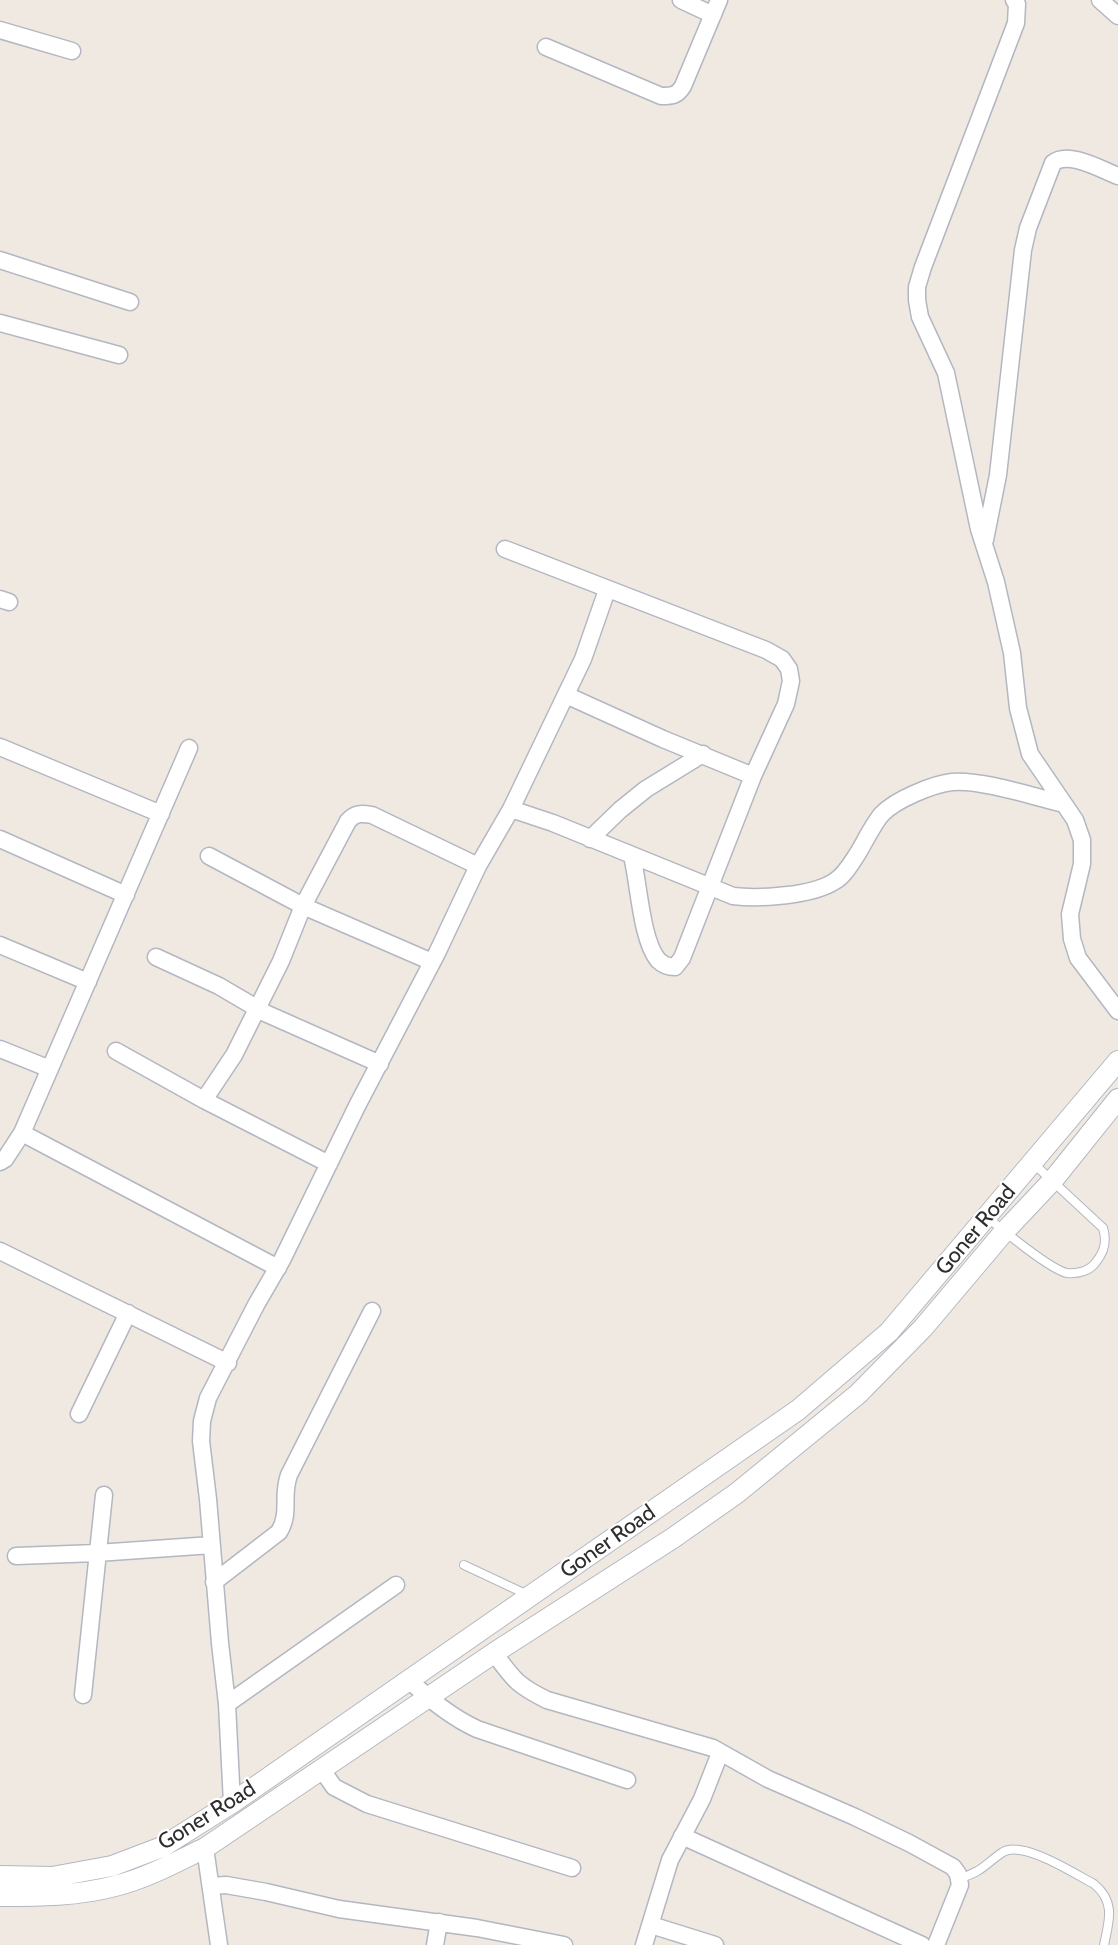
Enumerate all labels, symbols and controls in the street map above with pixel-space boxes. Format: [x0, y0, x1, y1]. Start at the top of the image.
street label: Goner Road [931, 1179, 1021, 1281]
street label: Goner Road [555, 1500, 661, 1584]
street label: Goner Road [153, 1776, 261, 1856]

